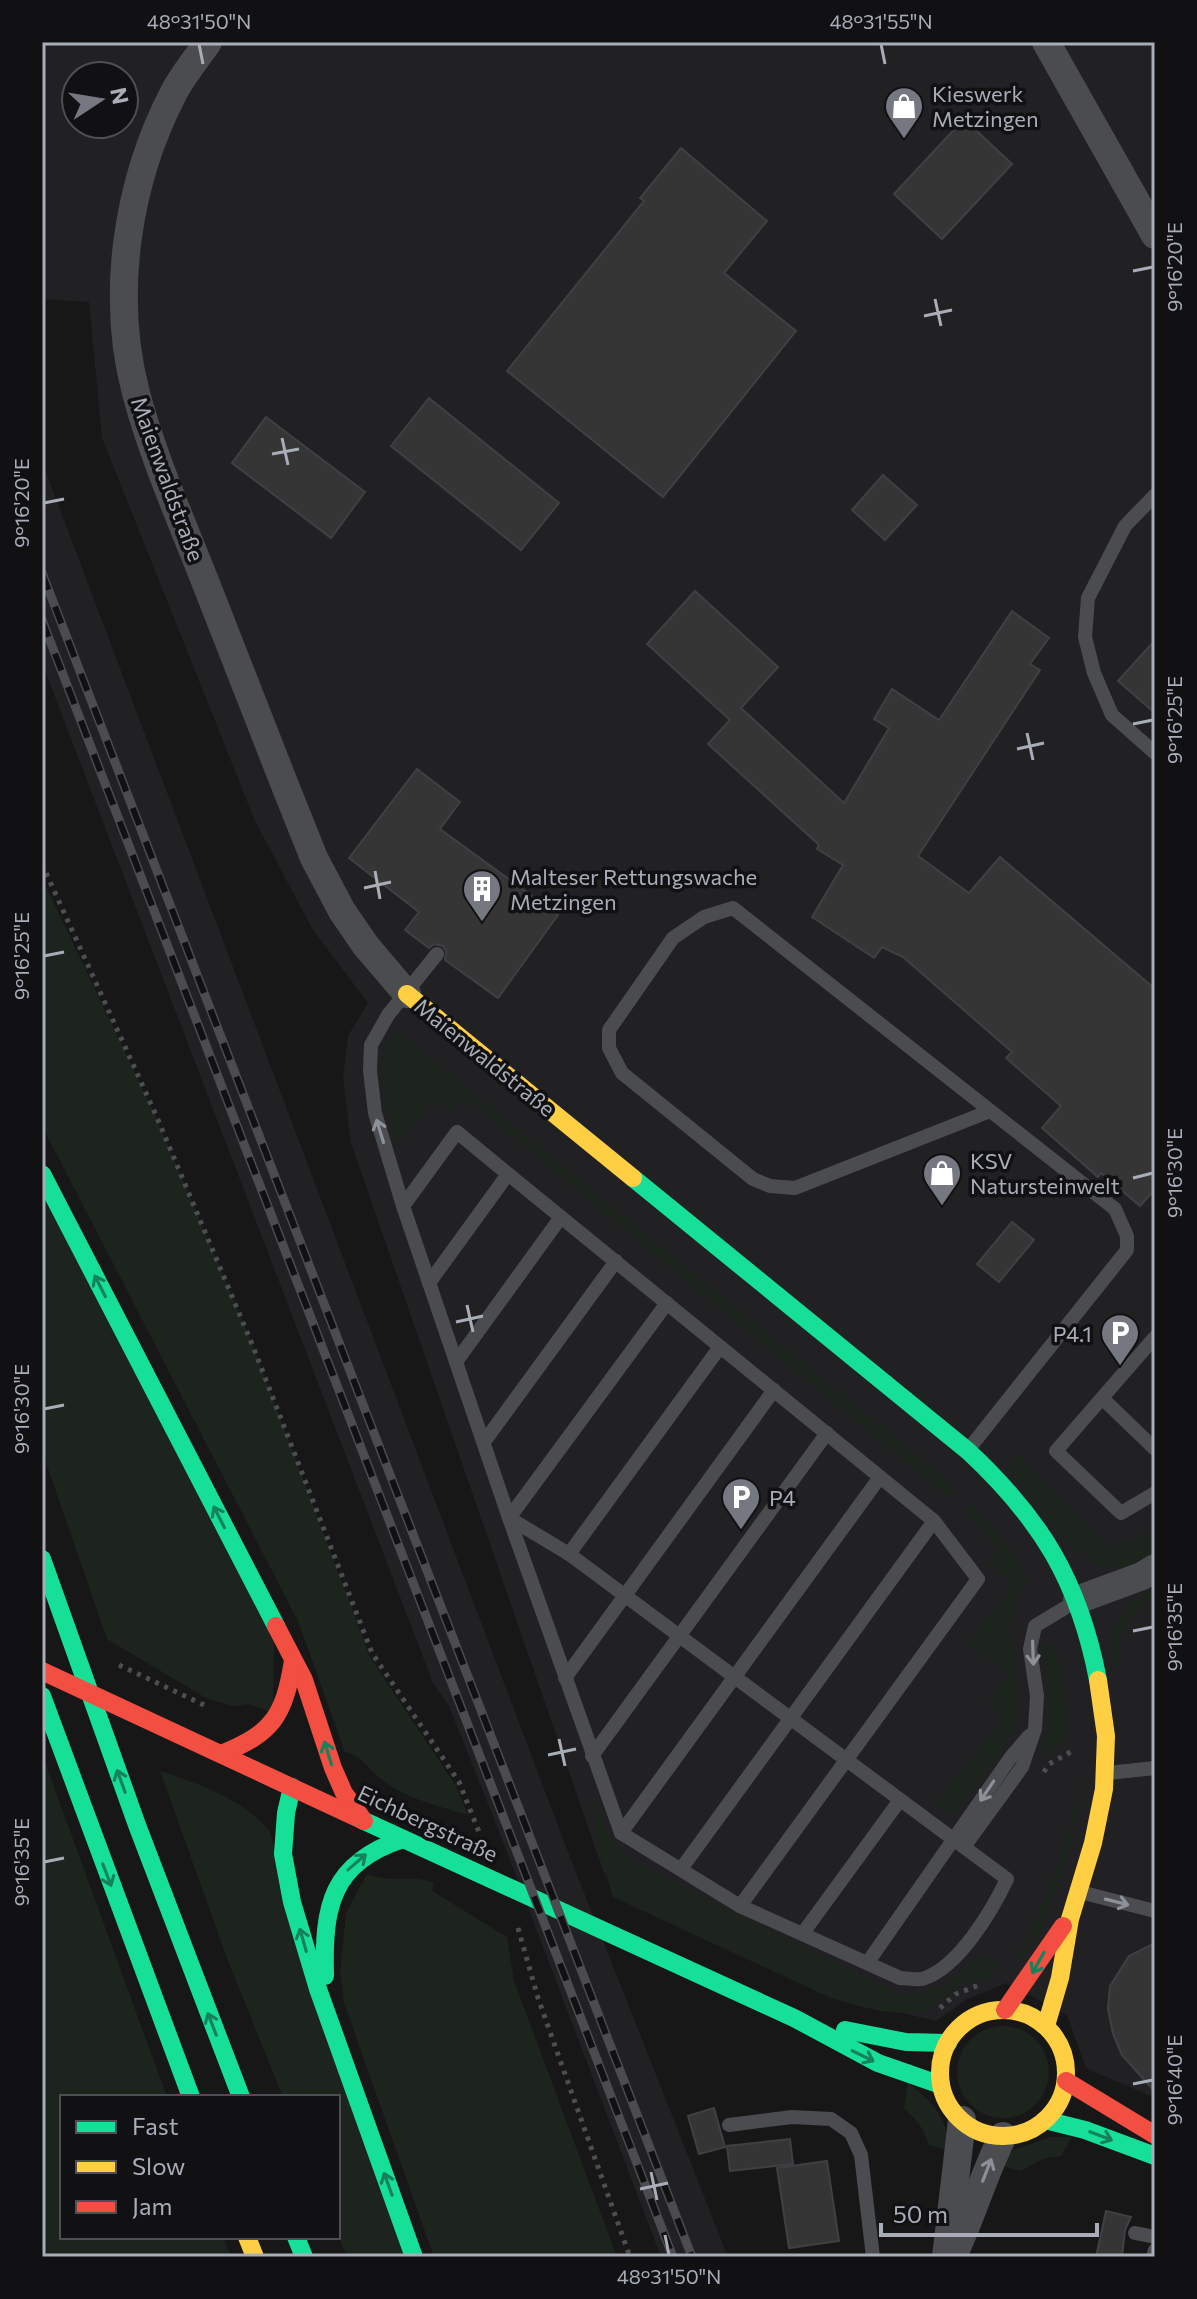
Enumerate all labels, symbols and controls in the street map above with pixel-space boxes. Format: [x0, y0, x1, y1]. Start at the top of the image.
text: 48°31'50"N [147, 9, 251, 33]
text: 48°31'55"N [830, 9, 933, 33]
north arrow [60, 60, 140, 140]
place label: Kieswerk Metzingen [932, 80, 1039, 132]
text: N [105, 85, 135, 107]
shop icon: Kieswerk Metzingen [883, 85, 925, 140]
text: 9°16'20"E [1162, 222, 1186, 312]
street label: Maienwaldstraße [126, 393, 210, 565]
text: 9°16'20"E [9, 458, 33, 548]
text: 9°16'25"E [1162, 676, 1186, 764]
place label: Malteser Rettungswache Metzingen [510, 863, 757, 915]
building icon: Malteser Rettungswache Metzingen [461, 868, 503, 923]
text: 9°16'25"E [9, 912, 33, 1000]
street label: Maienwaldstraße [409, 992, 561, 1122]
one-way arrow [372, 1119, 386, 1144]
text: 9°16'30"E [1162, 1128, 1186, 1218]
place label: KSV Natursteinwelt [970, 1147, 1120, 1199]
shop icon: KSV Natursteinwelt [921, 1152, 963, 1207]
one-way arrow [92, 1275, 108, 1298]
parking icon: P4.1 [1099, 1312, 1141, 1367]
place label: P4.1 [1053, 1320, 1092, 1347]
text: 9°16'30"E [9, 1364, 33, 1454]
parking icon: P4 [720, 1476, 762, 1531]
place label: P4 [769, 1484, 796, 1511]
one-way arrow [211, 1506, 227, 1530]
text: 9°16'35"E [1162, 1583, 1186, 1671]
one-way arrow [1025, 1639, 1040, 1666]
one-way arrow [320, 1740, 335, 1766]
one-way arrow [113, 1769, 127, 1794]
street label: Eichbergstraße [354, 1779, 502, 1867]
one-way arrow [979, 1780, 995, 1802]
text: 9°16'35"E [9, 1818, 33, 1906]
one-way arrow [347, 1853, 367, 1871]
one-way arrow [101, 1862, 115, 1887]
one-way arrow [1104, 1896, 1129, 1911]
one-way arrow [294, 1928, 309, 1954]
one-way arrow [1029, 1951, 1045, 1974]
one-way arrow [204, 2012, 218, 2037]
text: 9°16'40"E [1162, 2035, 1186, 2125]
one-way arrow [850, 2049, 874, 2064]
legend [60, 2095, 340, 2239]
text: Fast [132, 2111, 179, 2140]
one-way arrow [1088, 2130, 1113, 2144]
text: Slow [132, 2151, 185, 2180]
one-way arrow [981, 2158, 995, 2183]
one-way arrow [379, 2172, 394, 2197]
scale bar [881, 2187, 1097, 2237]
text: Jam [132, 2191, 172, 2220]
text: 50 m [893, 2199, 948, 2228]
text: 48°31'50"N [617, 2264, 721, 2288]

